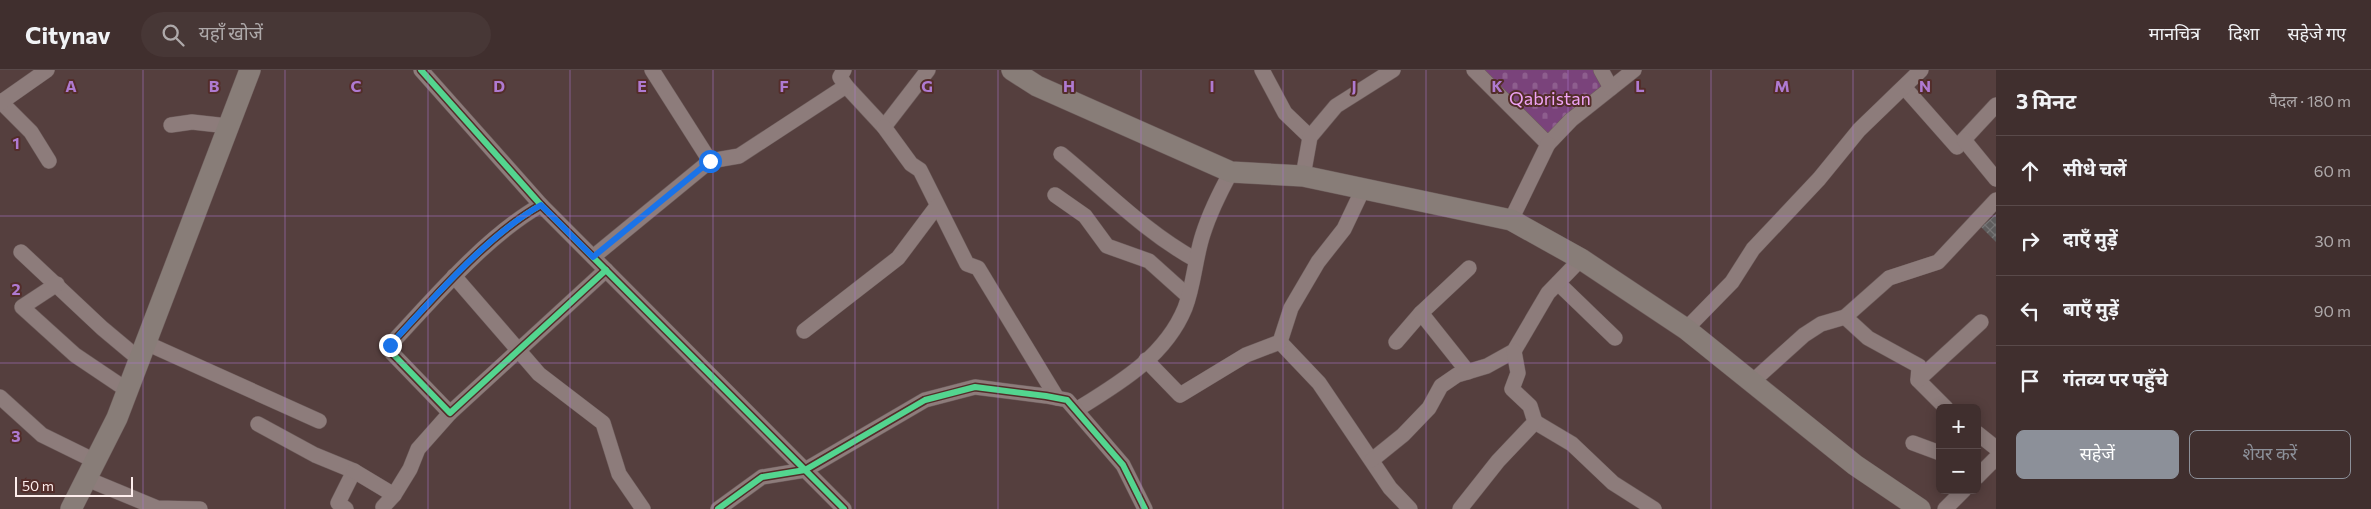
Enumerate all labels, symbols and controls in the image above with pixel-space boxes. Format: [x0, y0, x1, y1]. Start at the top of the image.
search box [141, 12, 491, 57]
text: Citynav [25, 20, 111, 49]
icon: search [159, 21, 187, 49]
text: यहाँ खोजें [199, 21, 263, 44]
text: मानचित्र [2149, 22, 2200, 44]
text: दिशा [2228, 22, 2259, 44]
text: सहेजे गए [2287, 22, 2346, 44]
text: A [65, 76, 77, 95]
text: B [209, 76, 220, 95]
text: C [351, 76, 362, 95]
text: D [493, 76, 505, 95]
text: E [637, 76, 647, 95]
text: F [779, 76, 789, 95]
text: G [921, 76, 933, 95]
text: H [1063, 76, 1075, 95]
text: I [1209, 76, 1215, 95]
text: J [1351, 76, 1357, 95]
text: K [1491, 76, 1503, 95]
text: L [1635, 76, 1645, 95]
text: M [1774, 76, 1790, 95]
text: N [1919, 76, 1931, 95]
park label: Qabristan [1509, 87, 1591, 109]
text: 3 मिनट [2016, 88, 2076, 113]
text: पैदल · 180 m [2269, 91, 2351, 110]
text: 1 [12, 133, 20, 152]
route start [699, 150, 722, 173]
icon: ahead [2016, 157, 2044, 185]
text: सीधे चलें [2063, 157, 2127, 180]
text: 60 m [2314, 161, 2351, 180]
icon: right [2016, 227, 2044, 255]
text: दाएँ मुड़ें [2063, 227, 2118, 250]
text: 30 m [2314, 231, 2351, 250]
text: 2 [11, 279, 21, 298]
icon: left [2016, 297, 2044, 325]
text: बाएँ मुड़ें [2063, 297, 2119, 320]
text: 90 m [2314, 301, 2351, 320]
route end [379, 334, 402, 357]
icon: arrive [2016, 367, 2044, 395]
text: गंतव्य पर पहुँचे [2063, 367, 2168, 390]
map controls [1936, 404, 1981, 494]
button: + [1936, 404, 1981, 449]
text: 3 [11, 426, 21, 445]
button: सहेजें [2016, 430, 2179, 479]
button: शेयर करें [2189, 430, 2351, 479]
button: − [1936, 449, 1981, 494]
scale bar [15, 474, 132, 497]
text: 50 m [22, 477, 54, 494]

